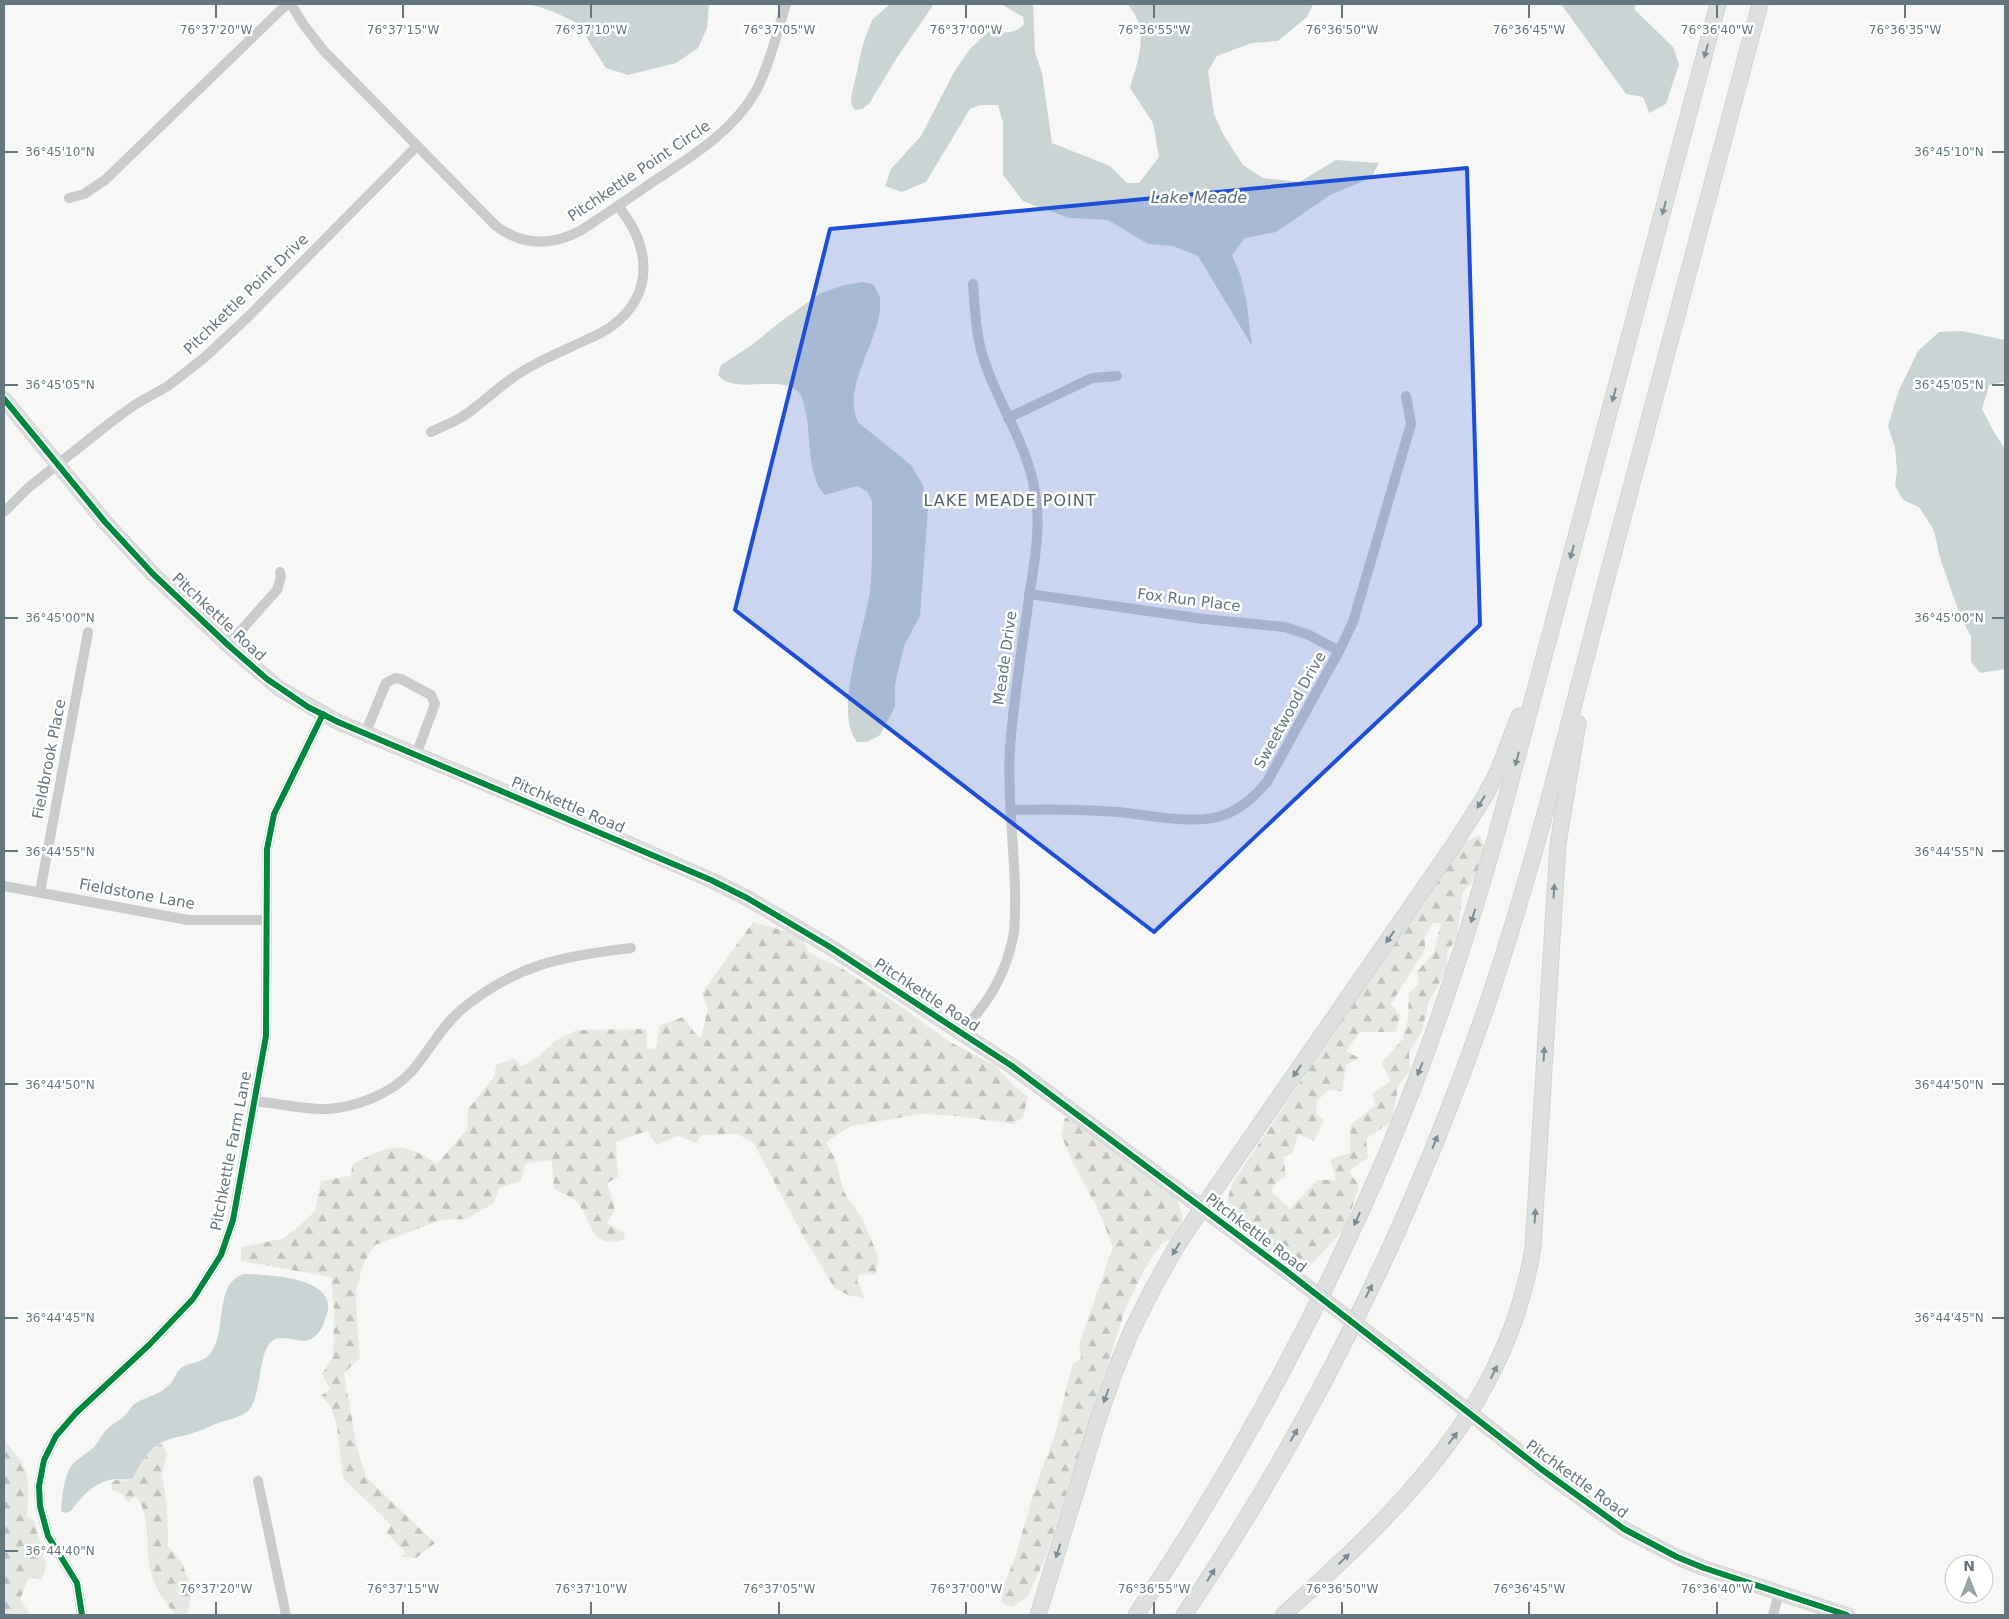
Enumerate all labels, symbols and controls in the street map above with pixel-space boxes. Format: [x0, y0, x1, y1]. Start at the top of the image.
text: 76°37'20"W [180, 23, 252, 37]
text: 76°37'15"W [367, 23, 439, 37]
text: 76°37'10"W [555, 23, 627, 37]
text: 76°37'05"W [743, 23, 815, 37]
text: 76°37'00"W [930, 23, 1002, 37]
text: 76°36'55"W [1118, 23, 1190, 37]
text: 76°36'50"W [1306, 23, 1378, 37]
text: 76°36'45"W [1493, 23, 1565, 37]
text: 76°36'40"W [1681, 23, 1753, 37]
text: 76°36'35"W [1869, 23, 1941, 37]
one-way arrow [1702, 43, 1710, 58]
street label: Pitchkettle Point Circle [564, 117, 714, 225]
text: 36°45'10"N [25, 145, 95, 159]
text: 36°45'10"N [1914, 145, 1984, 159]
water label: Lake Meade [1151, 188, 1247, 207]
one-way arrow [1660, 200, 1668, 215]
street label: Pitchkettle Point Drive [180, 230, 312, 358]
text: 36°45'05"N [25, 378, 95, 392]
text: 36°45'05"N [1914, 378, 1984, 392]
one-way arrow [1610, 387, 1618, 402]
district label: LAKE MEADE POINT [924, 491, 1097, 510]
one-way arrow [1568, 544, 1576, 559]
street label: Pitchkettle Road [168, 569, 270, 665]
street label: Fox Run Place [1136, 585, 1242, 615]
street label: Meade Drive [989, 610, 1021, 706]
text: 36°45'00"N [25, 611, 95, 625]
text: 36°45'00"N [1914, 611, 1984, 625]
street label: Sweetwood Drive [1250, 648, 1330, 772]
street label: Fieldbrook Place [29, 698, 69, 820]
one-way arrow [1512, 752, 1520, 767]
street label: Pitchkettle Road [509, 773, 627, 837]
one-way arrow [1476, 796, 1485, 809]
text: 36°44'55"N [25, 845, 95, 859]
text: 36°44'55"N [1914, 845, 1984, 859]
street label: Fieldstone Lane [78, 875, 196, 913]
one-way arrow [1550, 883, 1558, 899]
one-way arrow [1469, 909, 1477, 924]
one-way arrow [1385, 930, 1395, 944]
street label: Pitchkettle Road [871, 954, 983, 1036]
one-way arrow [1541, 1045, 1549, 1061]
one-way arrow [1416, 1062, 1423, 1077]
one-way arrow [1292, 1064, 1302, 1078]
street label: Pitchkettle Farm Lane [207, 1070, 255, 1232]
text: 36°44'50"N [25, 1078, 95, 1092]
text: 36°44'50"N [1914, 1078, 1984, 1092]
one-way arrow [1431, 1135, 1439, 1149]
street label: Pitchkettle Road [1202, 1189, 1310, 1277]
one-way arrow [1531, 1208, 1539, 1224]
one-way arrow [1353, 1212, 1361, 1226]
one-way arrow [1171, 1243, 1180, 1256]
one-way arrow [1365, 1284, 1373, 1298]
text: 36°44'45"N [25, 1311, 95, 1325]
text: 36°44'45"N [1914, 1311, 1984, 1325]
one-way arrow [1490, 1364, 1498, 1379]
one-way arrow [1102, 1389, 1110, 1404]
one-way arrow [1290, 1428, 1298, 1442]
one-way arrow [1448, 1431, 1458, 1445]
street label: Pitchkettle Road [1523, 1436, 1631, 1522]
text: 36°44'40"N [25, 1544, 95, 1558]
one-way arrow [1054, 1544, 1062, 1559]
one-way arrow [1338, 1553, 1350, 1565]
north arrow [1944, 1554, 1994, 1604]
text: N [1963, 1558, 1975, 1574]
one-way arrow [1206, 1568, 1216, 1581]
text: 76°37'20"W [180, 1582, 252, 1596]
text: 76°37'15"W [367, 1582, 439, 1596]
text: 76°37'10"W [555, 1582, 627, 1596]
text: 76°37'05"W [743, 1582, 815, 1596]
text: 76°37'00"W [930, 1582, 1002, 1596]
text: 76°36'55"W [1118, 1582, 1190, 1596]
text: 76°36'50"W [1306, 1582, 1378, 1596]
text: 76°36'45"W [1493, 1582, 1565, 1596]
text: 76°36'40"W [1681, 1582, 1753, 1596]

